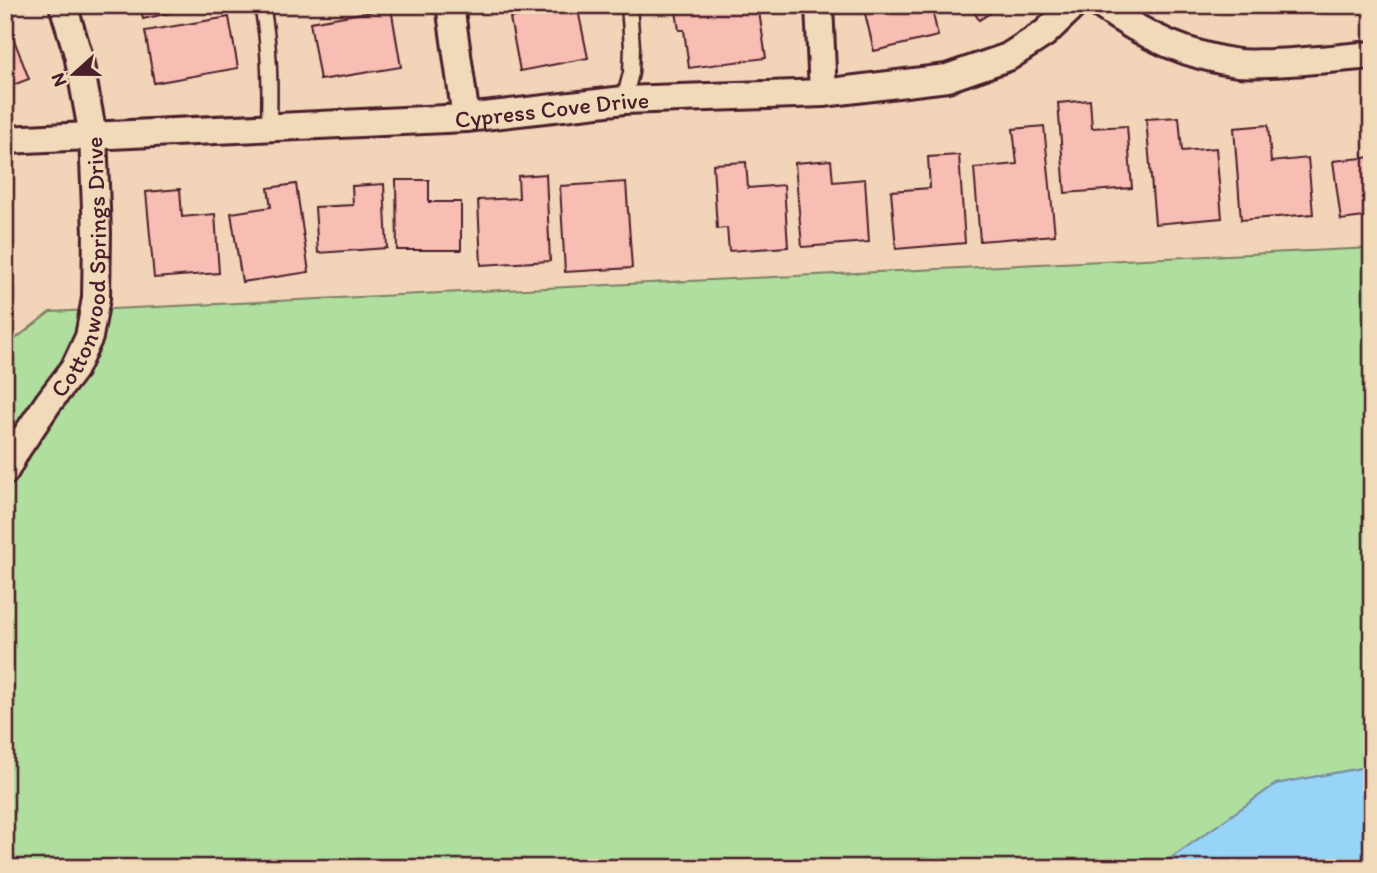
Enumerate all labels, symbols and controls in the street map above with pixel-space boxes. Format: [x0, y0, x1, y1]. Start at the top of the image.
north arrow [38, 38, 108, 108]
text: N [46, 70, 72, 90]
street label: Cypress Cove Drive [454, 85, 650, 133]
street label: Cottonwood Springs Drive [44, 136, 112, 402]

